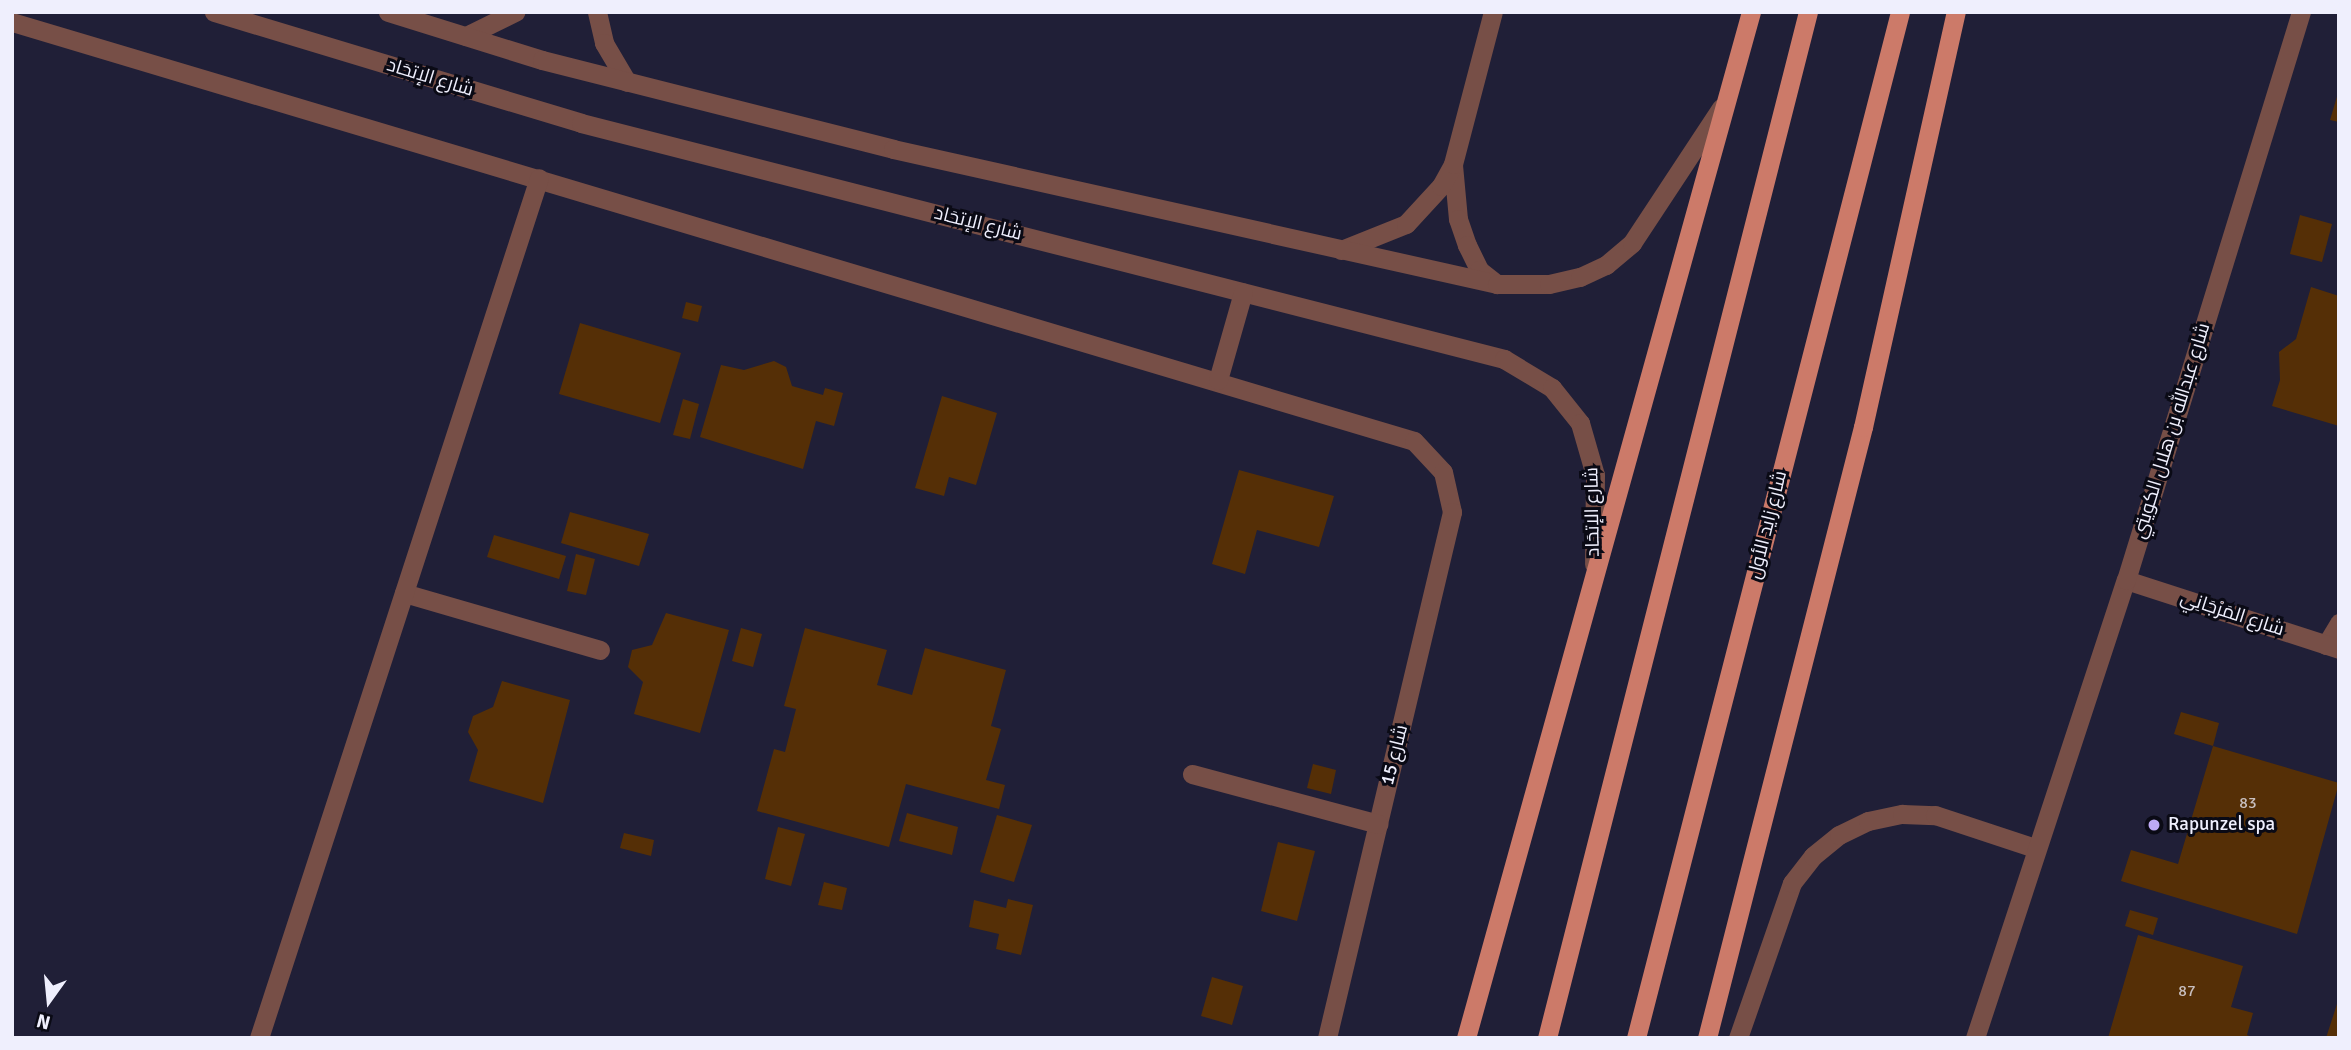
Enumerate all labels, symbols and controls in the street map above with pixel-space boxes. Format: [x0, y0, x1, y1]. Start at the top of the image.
street label: شارع الإتحَاد [384, 54, 476, 102]
street label: شارع الإتحَاد [932, 202, 1024, 246]
street label: شارع عبدالله بن هلال الكويتي [2128, 320, 2216, 542]
street label: شارع الإتحَاد [1581, 467, 1605, 557]
street label: شارع زايد الأول [1744, 468, 1792, 582]
street label: شارع المَرْجَانِي [2177, 586, 2287, 642]
street label: شارع 15 [1376, 722, 1414, 788]
house number: 83 [2239, 793, 2257, 813]
place label: Rapunzel spa [2168, 814, 2275, 836]
marker: Rapunzel spa [2146, 817, 2162, 833]
north arrow [14, 966, 84, 1036]
house number: 87 [2178, 981, 2196, 1001]
text: N [34, 1008, 53, 1035]

